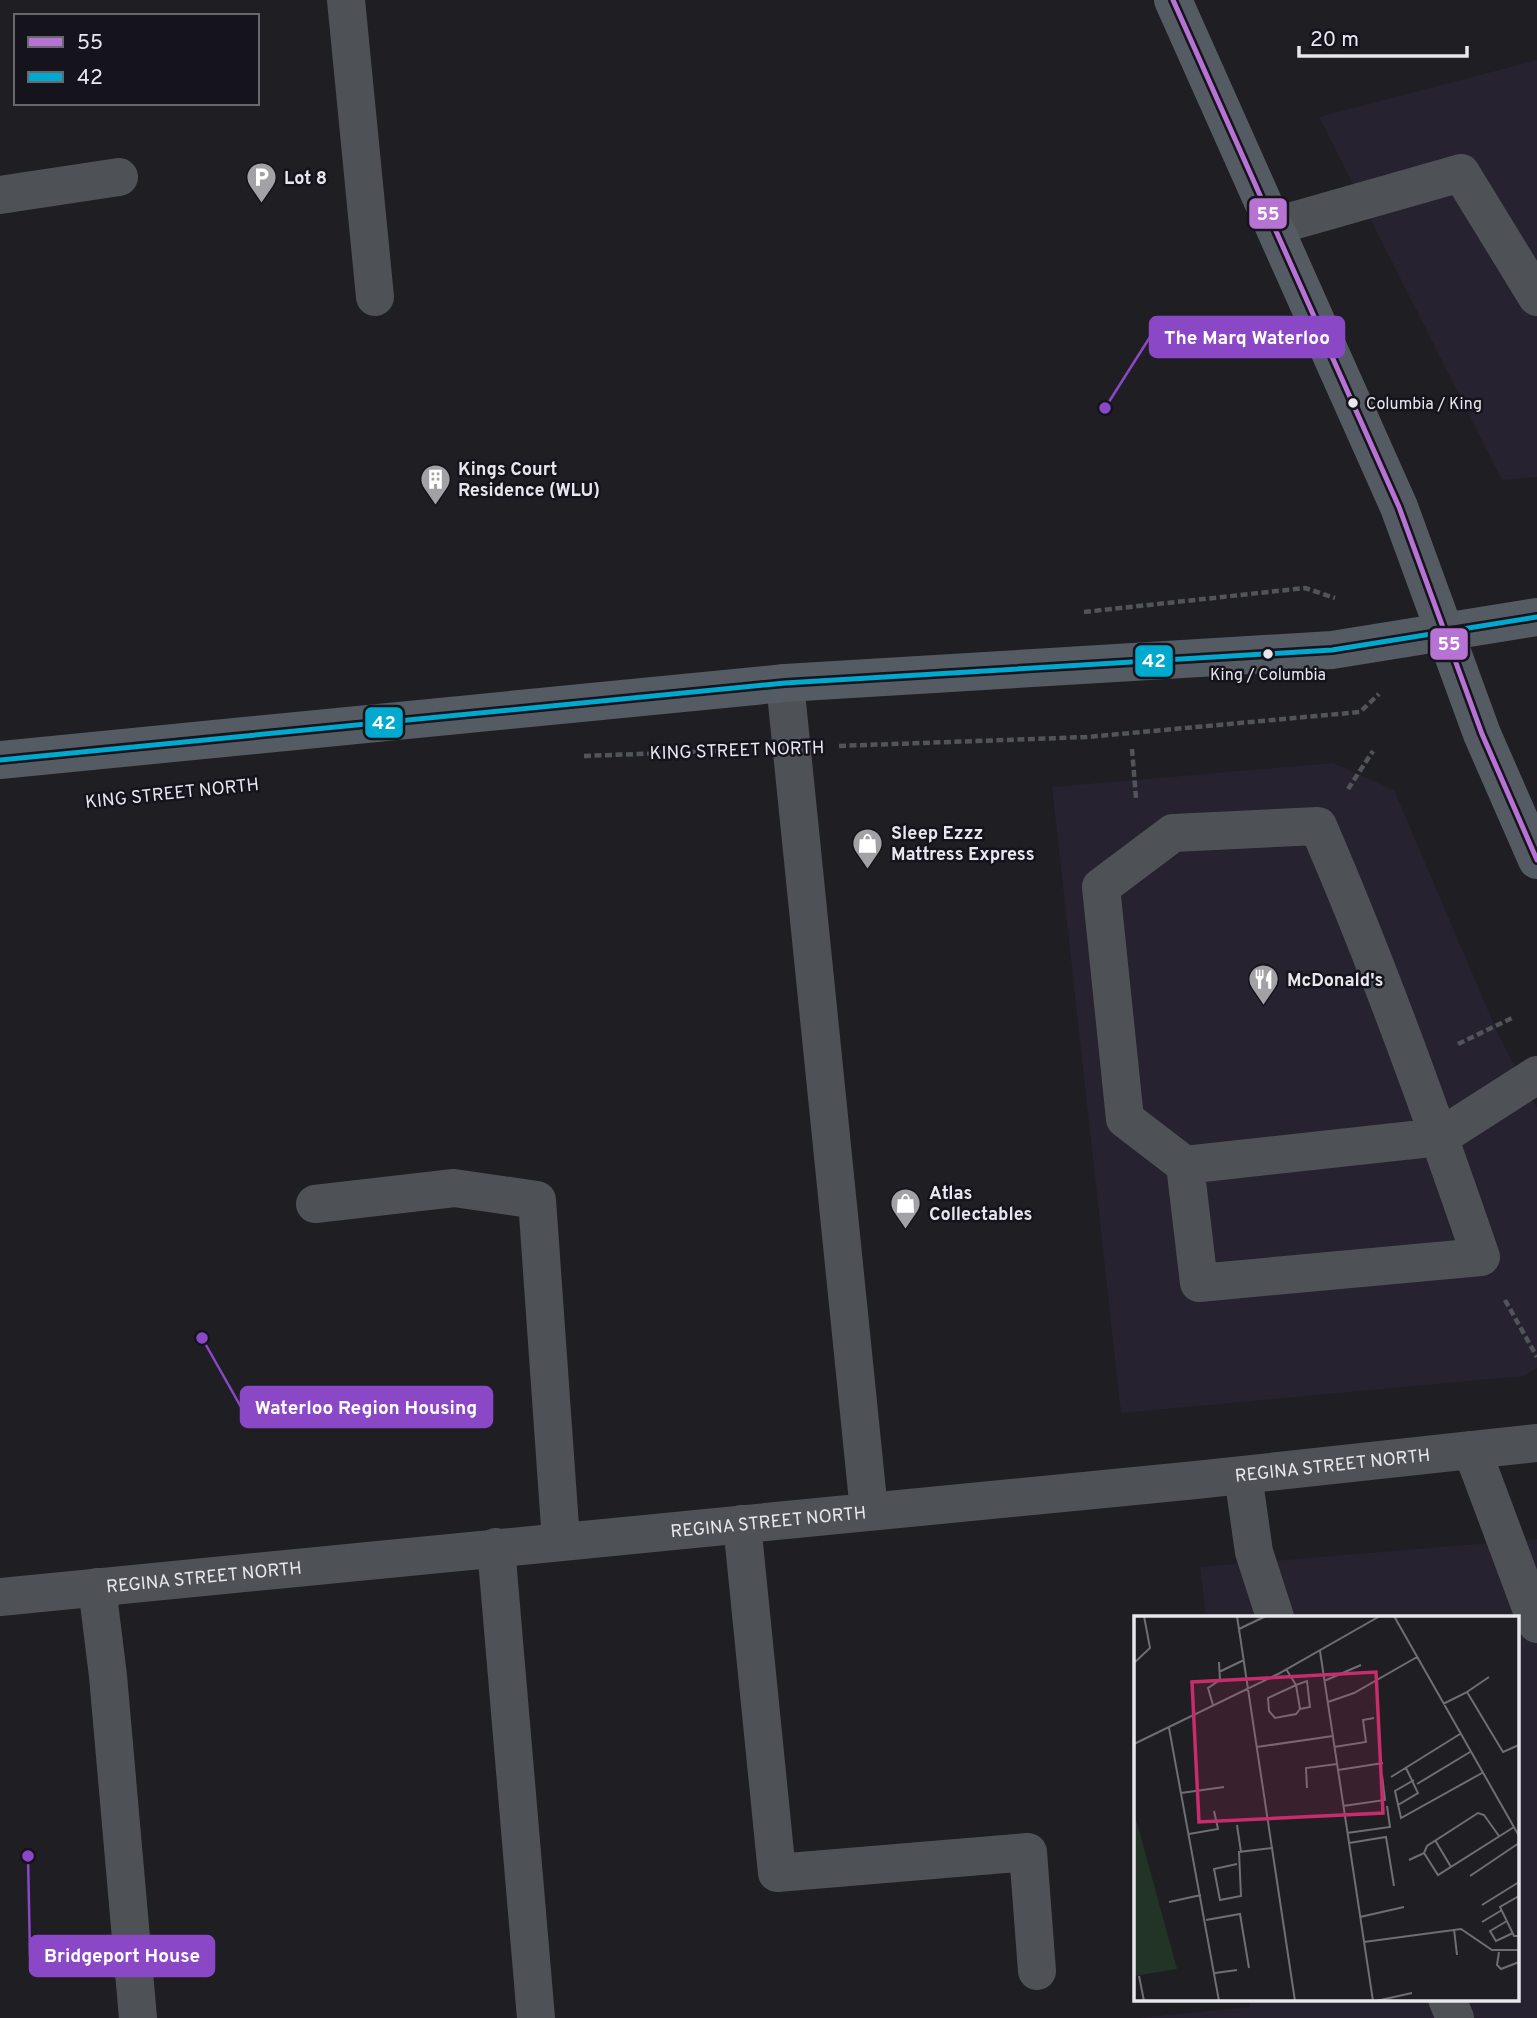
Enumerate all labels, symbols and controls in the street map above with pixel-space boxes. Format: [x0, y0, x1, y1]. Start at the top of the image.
legend [14, 14, 259, 105]
scale bar [1299, 14, 1467, 58]
text: 20 m [1310, 27, 1359, 54]
text: 55 [77, 30, 103, 57]
text: 42 [77, 65, 103, 92]
parking icon: Lot 8 [244, 161, 278, 205]
place label: Lot 8 [284, 168, 327, 191]
line badge: 55 [1248, 197, 1288, 230]
text: 55 [1256, 203, 1280, 227]
callout: The Marq Waterloo [1150, 317, 1344, 357]
text: The Marq Waterloo [1164, 327, 1330, 351]
place label: Columbia / King [1366, 395, 1482, 415]
marker: Columbia / King [1346, 396, 1360, 410]
place label: Kings Court Residence (WLU) [458, 459, 600, 503]
building icon: Kings Court Residence (WLU) [418, 462, 452, 506]
line badge: 55 [1429, 627, 1469, 661]
text: 55 [1437, 633, 1461, 657]
line badge: 42 [1134, 644, 1174, 678]
marker: King / Columbia [1261, 647, 1275, 661]
text: 42 [1142, 650, 1166, 674]
place label: King / Columbia [1210, 666, 1326, 686]
line badge: 42 [364, 706, 404, 739]
text: 42 [372, 712, 396, 736]
street label: KING STREET NORTH [649, 737, 825, 766]
street label: KING STREET NORTH [84, 774, 260, 815]
place label: Sleep Ezzz Mattress Express [891, 823, 1035, 867]
shop icon: Sleep Ezzz Mattress Express [851, 826, 885, 870]
restaurant icon: McDonald's [1247, 963, 1281, 1007]
place label: McDonald's [1287, 970, 1383, 993]
place label: Atlas Collectables [929, 1183, 1032, 1227]
shop icon: Atlas Collectables [889, 1186, 923, 1230]
callout: Waterloo Region Housing [241, 1387, 492, 1427]
text: Waterloo Region Housing [255, 1397, 477, 1421]
street label: REGINA STREET NORTH [1234, 1445, 1432, 1489]
street label: REGINA STREET NORTH [670, 1502, 867, 1544]
street label: REGINA STREET NORTH [105, 1558, 303, 1600]
inset map [1134, 1616, 1520, 2000]
callout: Bridgeport House [30, 1936, 214, 1976]
text: Bridgeport House [44, 1945, 200, 1969]

